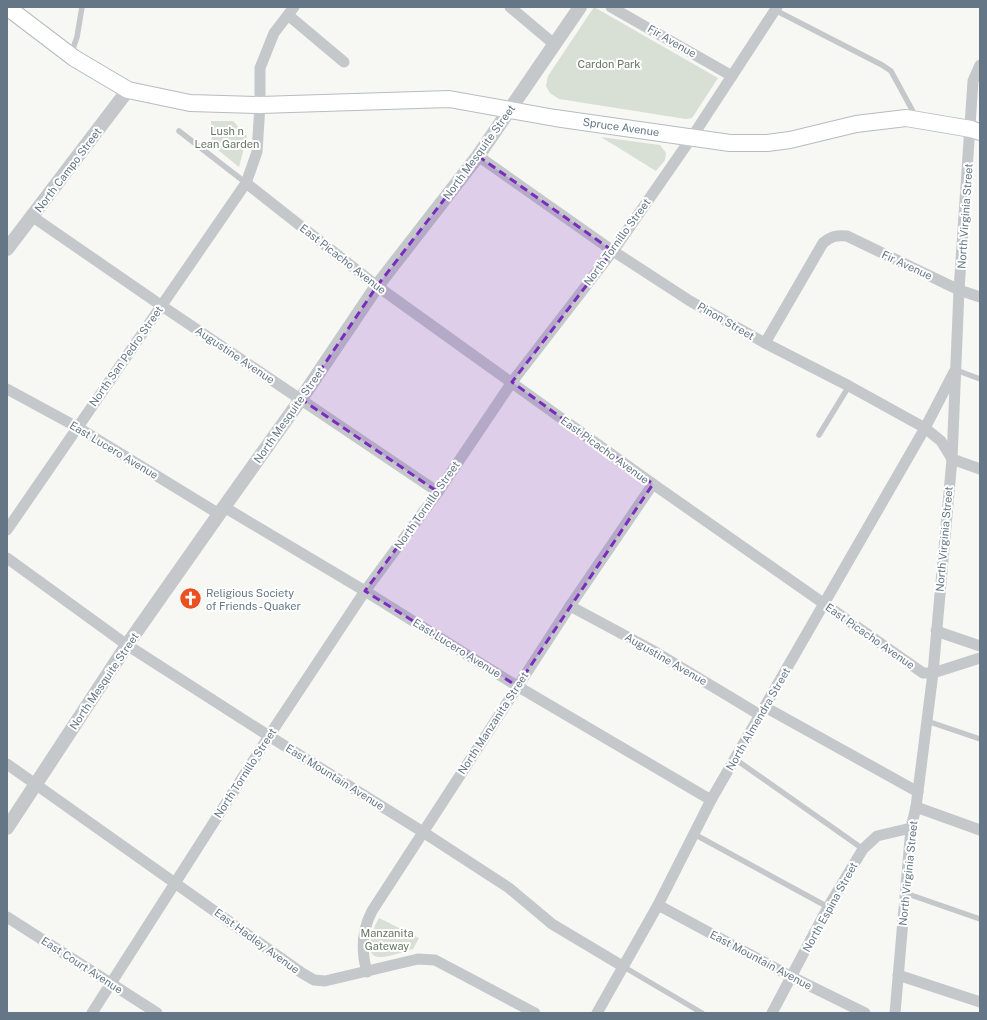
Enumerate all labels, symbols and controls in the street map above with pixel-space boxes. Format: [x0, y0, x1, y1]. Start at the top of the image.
street label: Fir Avenue [646, 22, 698, 60]
park label: Cardon Park [577, 58, 641, 70]
street label: North Mesquite Street [441, 102, 517, 202]
street label: Spruce Avenue [582, 116, 660, 138]
street label: North Campo Street [32, 125, 104, 215]
park label: Lush n Lean Garden [195, 125, 259, 150]
street label: North Virginia Street [955, 163, 975, 269]
street label: North Tornillo Street [581, 196, 653, 288]
street label: East Picacho Avenue [298, 222, 388, 296]
street label: Fir Avenue [880, 248, 934, 282]
street label: Pinon Street [695, 300, 757, 342]
street label: North San Pedro Street [87, 304, 165, 408]
street label: Augustine Avenue [193, 324, 277, 386]
street label: North Mesquite Street [251, 365, 327, 465]
street label: East Picacho Avenue [559, 414, 651, 486]
street label: East Lucero Avenue [68, 419, 160, 481]
street label: North Tornillo Street [392, 459, 462, 551]
street label: North Virginia Street [933, 486, 955, 592]
church icon: Religious Society of Friends - Quaker [177, 586, 203, 612]
place label: Religious Society of Friends - Quaker [206, 587, 301, 612]
street label: East Picacho Avenue [823, 601, 917, 671]
street label: East Lucero Avenue [411, 616, 503, 680]
street label: North Mesquite Street [67, 630, 141, 732]
street label: Augustine Avenue [623, 631, 709, 687]
street label: North Almendra Street [724, 665, 792, 773]
street label: North Manzanita Street [455, 670, 531, 776]
street label: North Tornillo Street [212, 726, 278, 820]
street label: East Mountain Avenue [284, 742, 386, 812]
street label: North Virginia Street [897, 820, 919, 926]
street label: North Espina Street [800, 860, 860, 954]
street label: East Hadley Avenue [212, 906, 302, 976]
park label: Manzanita Gateway [361, 927, 413, 952]
street label: East Mountain Avenue [708, 928, 814, 992]
street label: East Court Avenue [39, 934, 125, 996]

